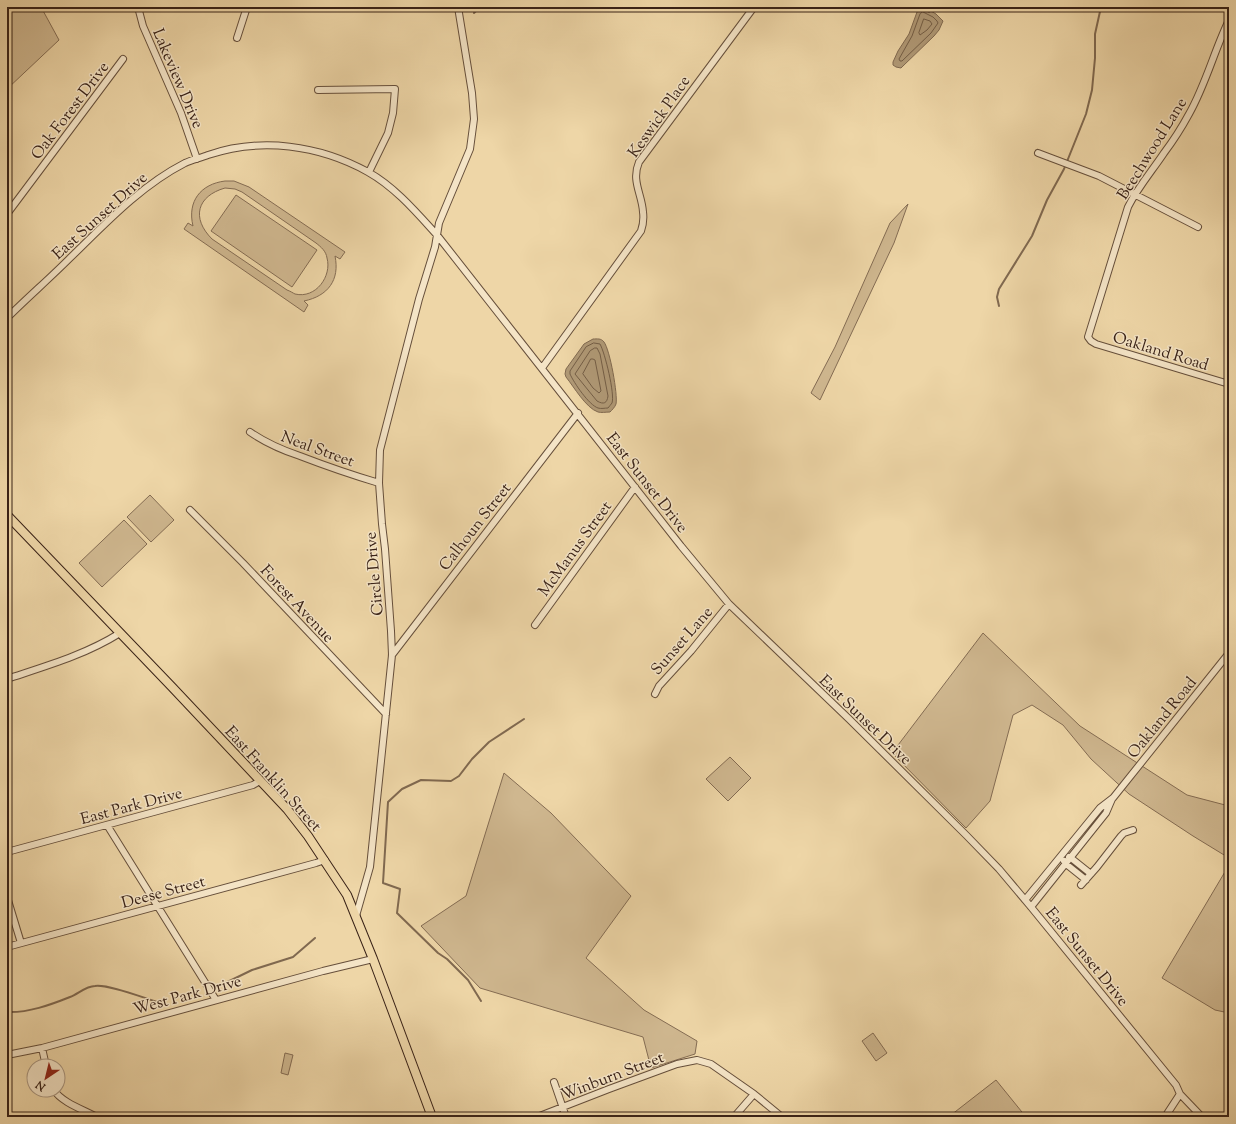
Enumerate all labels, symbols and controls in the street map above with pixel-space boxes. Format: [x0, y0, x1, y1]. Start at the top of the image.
street label: Lakeview Drive [145, 25, 208, 133]
street label: Oak Forest Drive [26, 58, 116, 165]
street label: Keswick Place [623, 72, 697, 163]
street label: Beechwood Lane [1112, 94, 1194, 205]
street label: East Sunset Drive [48, 168, 154, 266]
street label: Oakland Road [1109, 327, 1211, 378]
street label: Neal Street [277, 426, 358, 474]
street label: East Sunset Drive [600, 429, 692, 538]
street label: Calhoun Street [434, 478, 518, 576]
street label: McManus Street [533, 497, 619, 602]
street label: Circle Drive [360, 531, 391, 617]
street label: Forest Avenue [254, 560, 339, 649]
street label: Sunset Lane [646, 602, 719, 681]
street label: East Sunset Drive [813, 670, 916, 771]
street label: Oakland Road [1123, 673, 1203, 764]
street label: East Franklin Street [218, 722, 326, 838]
street label: East Park Drive [78, 783, 185, 832]
street label: Deese Street [119, 871, 209, 916]
street label: East Sunset Drive [1039, 903, 1133, 1012]
street label: West Park Drive [131, 971, 244, 1022]
street label: Winburn Street [558, 1047, 668, 1108]
north arrow [26, 1058, 66, 1098]
text: N [32, 1076, 50, 1095]

